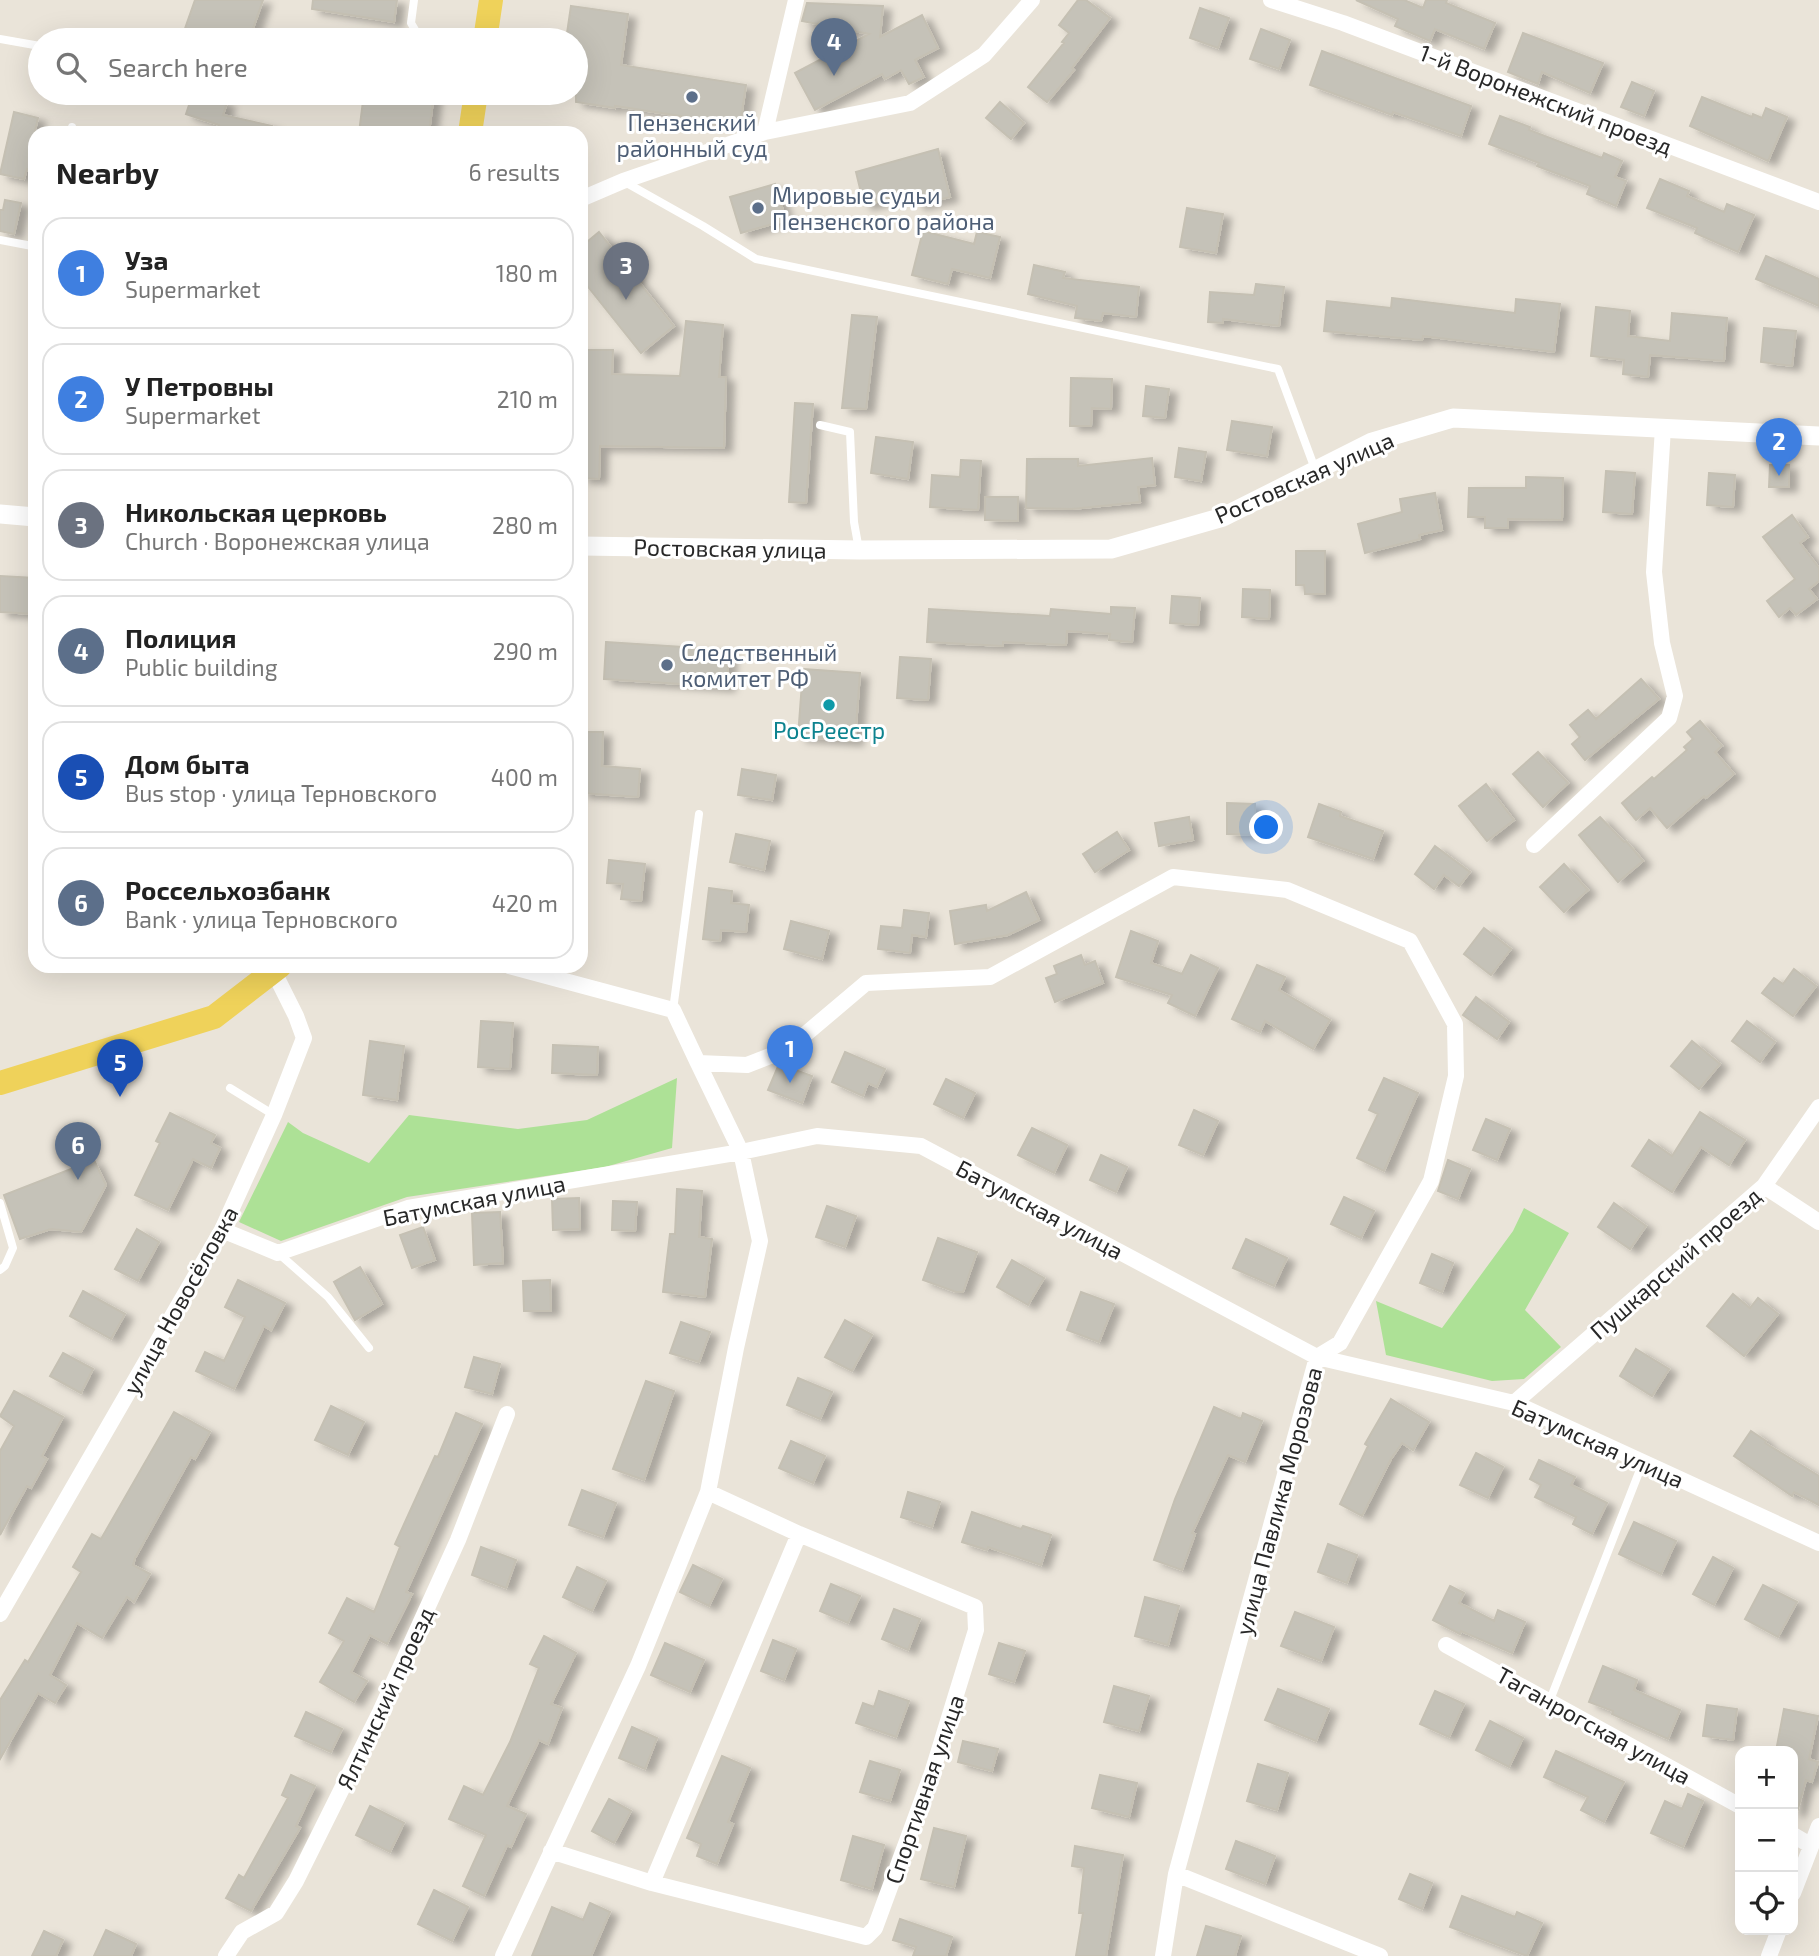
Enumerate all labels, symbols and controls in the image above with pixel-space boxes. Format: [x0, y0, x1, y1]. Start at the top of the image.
pin: 4 [811, 18, 857, 76]
search box [28, 28, 588, 105]
street label: 1-й Воронежский проезд [1416, 38, 1676, 160]
icon: search [52, 48, 90, 86]
text: Search here [108, 51, 248, 82]
marker: Пензенский районный суд [684, 89, 700, 105]
place label: Пензенский районный суд [617, 108, 767, 163]
text: Nearby [56, 154, 159, 190]
text: 6 results [469, 158, 560, 186]
place label: Мировые судьи Пензенского района [772, 181, 995, 235]
marker: Мировые судьи Пензенского района [750, 200, 766, 216]
pin: 3 [603, 242, 649, 300]
text: Уза [125, 244, 168, 275]
text: 1 [76, 259, 86, 287]
text: 180 m [496, 259, 558, 287]
text: Supermarket [125, 275, 260, 303]
text: У Петровны [125, 370, 274, 401]
text: 2 [74, 385, 88, 413]
text: 210 m [497, 385, 558, 413]
text: Supermarket [125, 401, 260, 429]
pin: 2 [1756, 418, 1802, 476]
street label: Ростовская улица [1210, 425, 1398, 530]
text: Никольская церковь [125, 496, 387, 527]
text: 3 [74, 511, 88, 539]
text: 280 m [492, 511, 558, 539]
text: Church · Воронежская улица [125, 527, 430, 555]
street label: Ростовская улица [633, 532, 827, 565]
text: Полиция [125, 622, 236, 653]
text: 4 [74, 637, 88, 665]
text: 290 m [493, 637, 558, 665]
place label: Следственный комитет РФ [681, 638, 837, 692]
text: Public building [125, 653, 278, 681]
marker: Следственный комитет РФ [659, 657, 675, 673]
marker: РосРеестр [821, 697, 837, 713]
place label: РосРеестр [773, 716, 885, 744]
text: Дом быта [125, 748, 250, 779]
text: 5 [75, 763, 87, 791]
text: 400 m [491, 763, 558, 791]
text: Bus stop · улица Терновского [125, 779, 437, 807]
your location [1249, 810, 1283, 844]
text: Россельхозбанк [125, 874, 330, 905]
text: 6 [74, 889, 88, 917]
text: 420 m [492, 889, 558, 917]
text: Bank · улица Терновского [125, 905, 398, 933]
pin: 1 [767, 1025, 813, 1083]
pin: 5 [97, 1039, 143, 1097]
pin: 6 [55, 1122, 101, 1180]
street label: Батумская улица [951, 1153, 1128, 1266]
street label: Батумская улица [380, 1169, 568, 1232]
street label: Пушкарский проезд [1584, 1181, 1767, 1346]
street label: улица Новосёловка [117, 1201, 244, 1400]
street label: улица Павлика Морозова [1229, 1364, 1328, 1638]
street label: Батумская улица [1507, 1393, 1688, 1494]
street label: Ялтинский проезд [330, 1602, 440, 1794]
street label: Таганрогская улица [1491, 1660, 1696, 1791]
street label: Спортивная улица [878, 1691, 970, 1888]
map controls [1735, 1746, 1798, 1935]
button: + [1735, 1746, 1798, 1809]
button: − [1735, 1809, 1798, 1872]
button: locate [1735, 1872, 1798, 1935]

